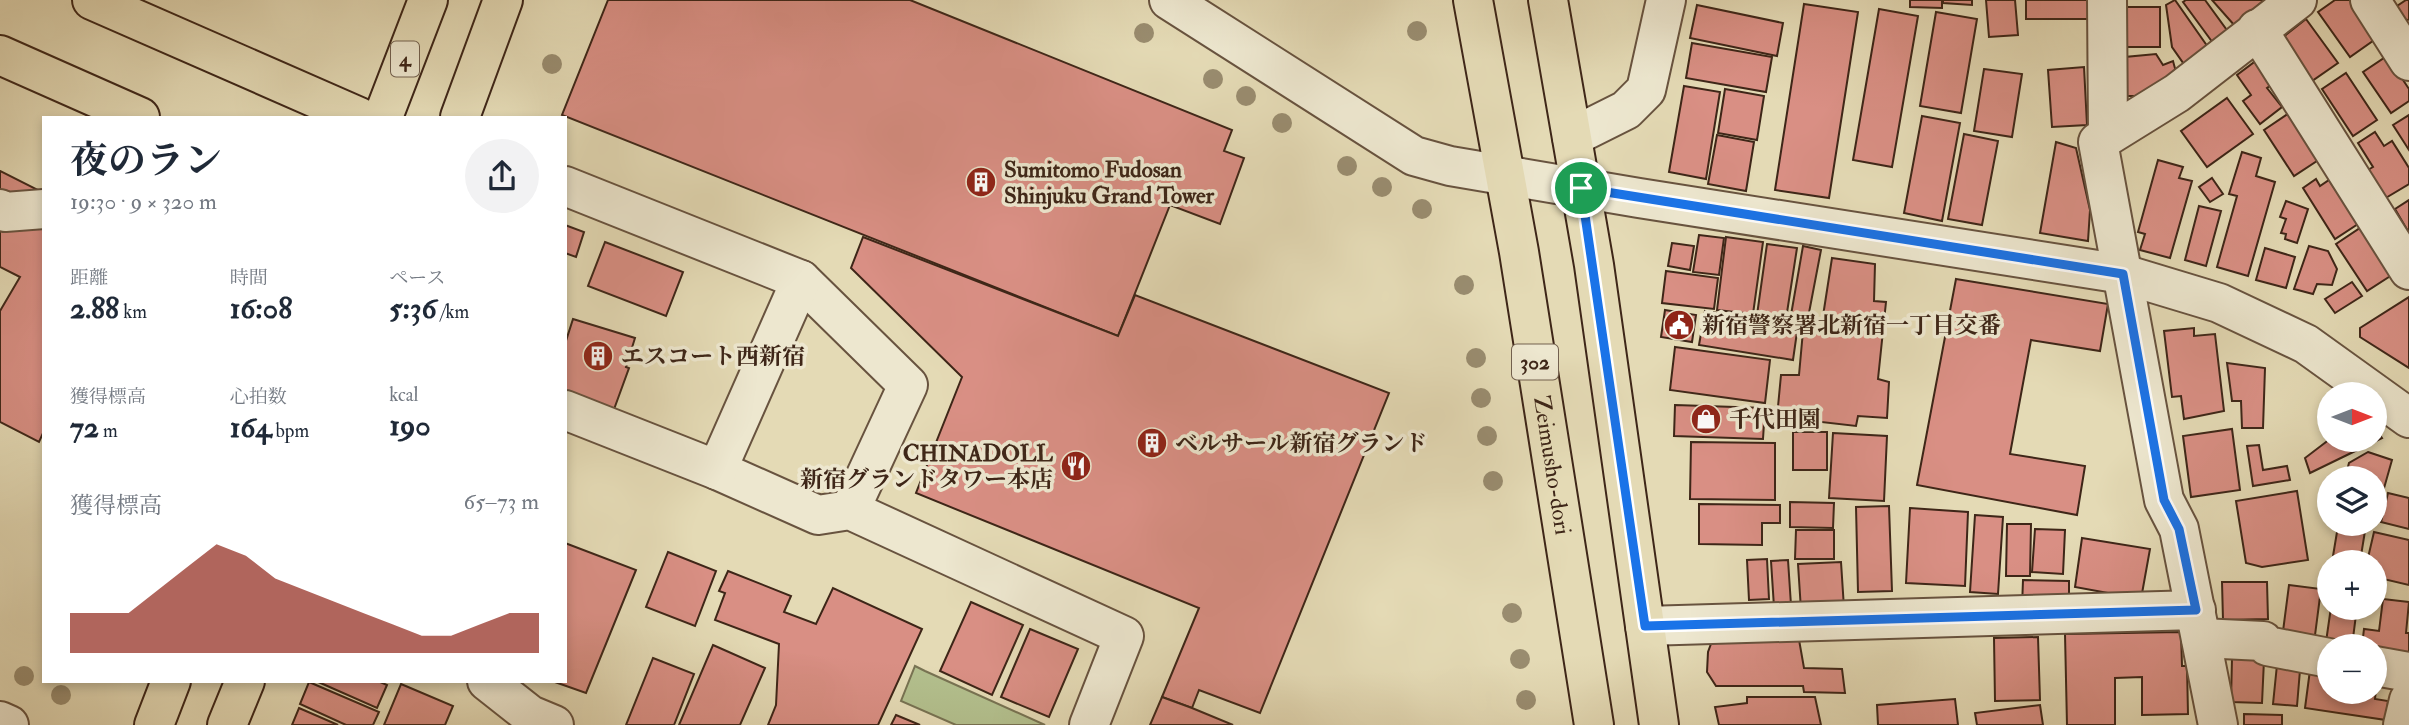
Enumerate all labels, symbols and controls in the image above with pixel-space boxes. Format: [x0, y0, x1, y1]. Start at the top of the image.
road number: 4 [391, 42, 419, 76]
text: 夜のラン [70, 137, 222, 185]
button: share [465, 139, 539, 213]
place label: Sumitomo Fudosan Shinjuku Grand Tower [1004, 155, 1215, 210]
pin [1551, 158, 1611, 218]
building icon: Sumitomo Fudosan Shinjuku Grand Tower [964, 165, 998, 199]
icon: arrive [1562, 169, 1600, 207]
text: 19:30 · 9 × 320 m [70, 187, 217, 216]
text: 距離 [70, 266, 108, 290]
text: 時間 [230, 266, 268, 290]
text: ペース [389, 266, 445, 290]
text: 2.88 [70, 290, 119, 327]
text: 16:08 [230, 290, 292, 327]
text: 5:36 [389, 290, 437, 327]
text: km [119, 300, 147, 324]
text: /km [437, 300, 469, 324]
public building icon: 新宿警察署北新宿一丁目交番 [1662, 308, 1696, 342]
place label: 新宿警察署北新宿一丁目交番 [1702, 311, 2001, 340]
building icon: エスコート西新宿 [581, 339, 615, 373]
place label: エスコート西新宿 [621, 342, 805, 371]
road number: 302 [1512, 344, 1558, 380]
north arrow [2317, 382, 2387, 452]
map controls [2317, 382, 2387, 704]
text: kcal [389, 383, 418, 407]
text: 獲得標高 [70, 385, 146, 409]
text: 心拍数 [230, 385, 287, 409]
street label: Zeimusho-dori [1527, 394, 1578, 537]
shop icon: 千代田園 [1689, 402, 1723, 436]
place label: 千代田園 [1729, 405, 1821, 434]
text: 190 [389, 407, 431, 444]
text: 72 [70, 409, 99, 446]
text: 164 [230, 409, 272, 446]
text: m [99, 419, 118, 443]
text: bpm [272, 419, 309, 443]
building icon: ベルサール新宿グランド [1135, 426, 1169, 460]
place label: ベルサール新宿グランド [1175, 429, 1428, 458]
place label: CHINADOLL 新宿グランドタワー本店 [800, 439, 1053, 494]
restaurant icon: CHINADOLL 新宿グランドタワー本店 [1059, 449, 1093, 483]
button: layers [2317, 466, 2387, 536]
text: 65–73 m [464, 487, 539, 516]
text: 獲得標高 [70, 491, 162, 520]
button: + [2317, 550, 2387, 620]
button: − [2317, 634, 2387, 704]

